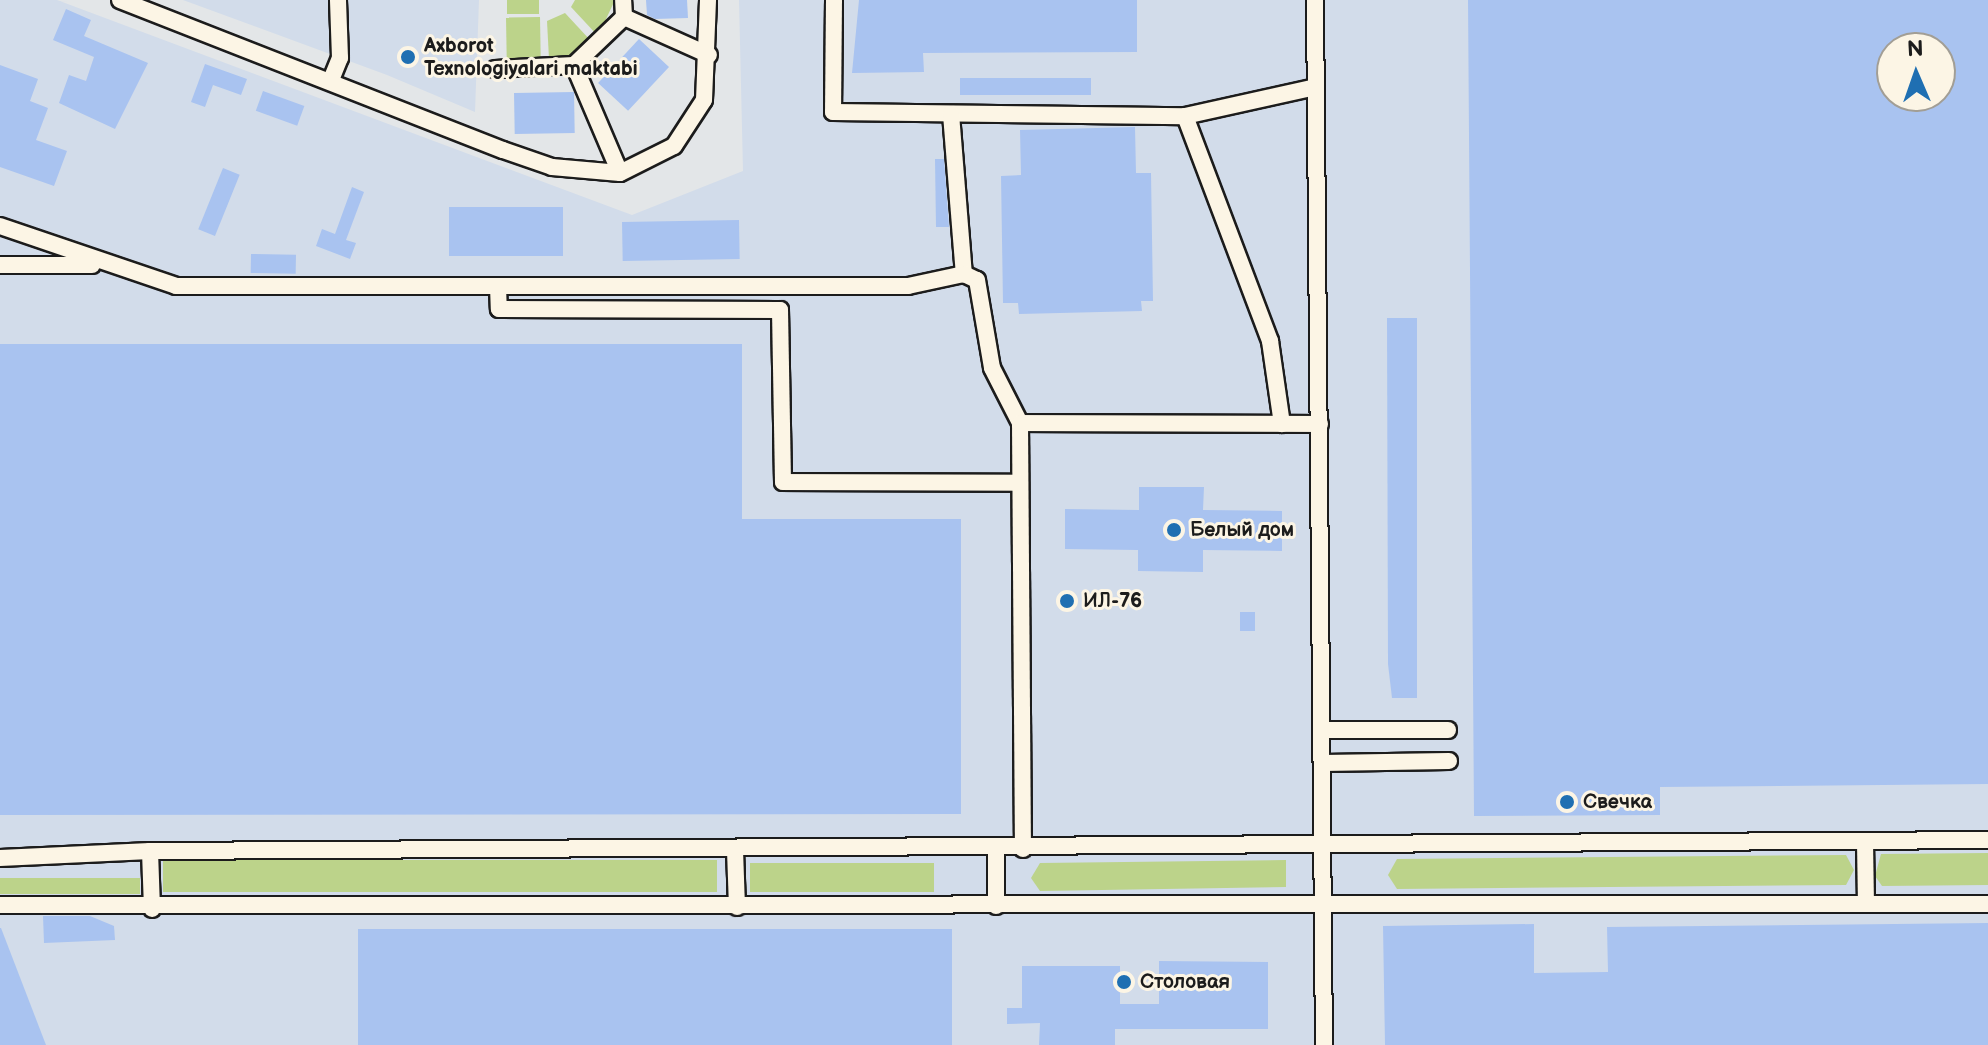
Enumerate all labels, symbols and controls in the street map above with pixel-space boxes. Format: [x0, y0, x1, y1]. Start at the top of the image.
north arrow [1876, 32, 1956, 112]
place label: Axborot Texnologiyalari maktabi [424, 34, 638, 81]
text: N [1906, 36, 1924, 63]
marker: Axborot Texnologiyalari maktabi [399, 48, 417, 66]
place label: Белый дом [1190, 518, 1294, 542]
marker: Белый дом [1165, 521, 1183, 539]
place label: ИЛ-76 [1083, 589, 1142, 613]
marker: ИЛ-76 [1058, 592, 1076, 610]
place label: Свечка [1583, 790, 1652, 814]
marker: Свечка [1558, 793, 1576, 811]
place label: Столовая [1140, 970, 1230, 994]
marker: Столовая [1115, 973, 1133, 991]

